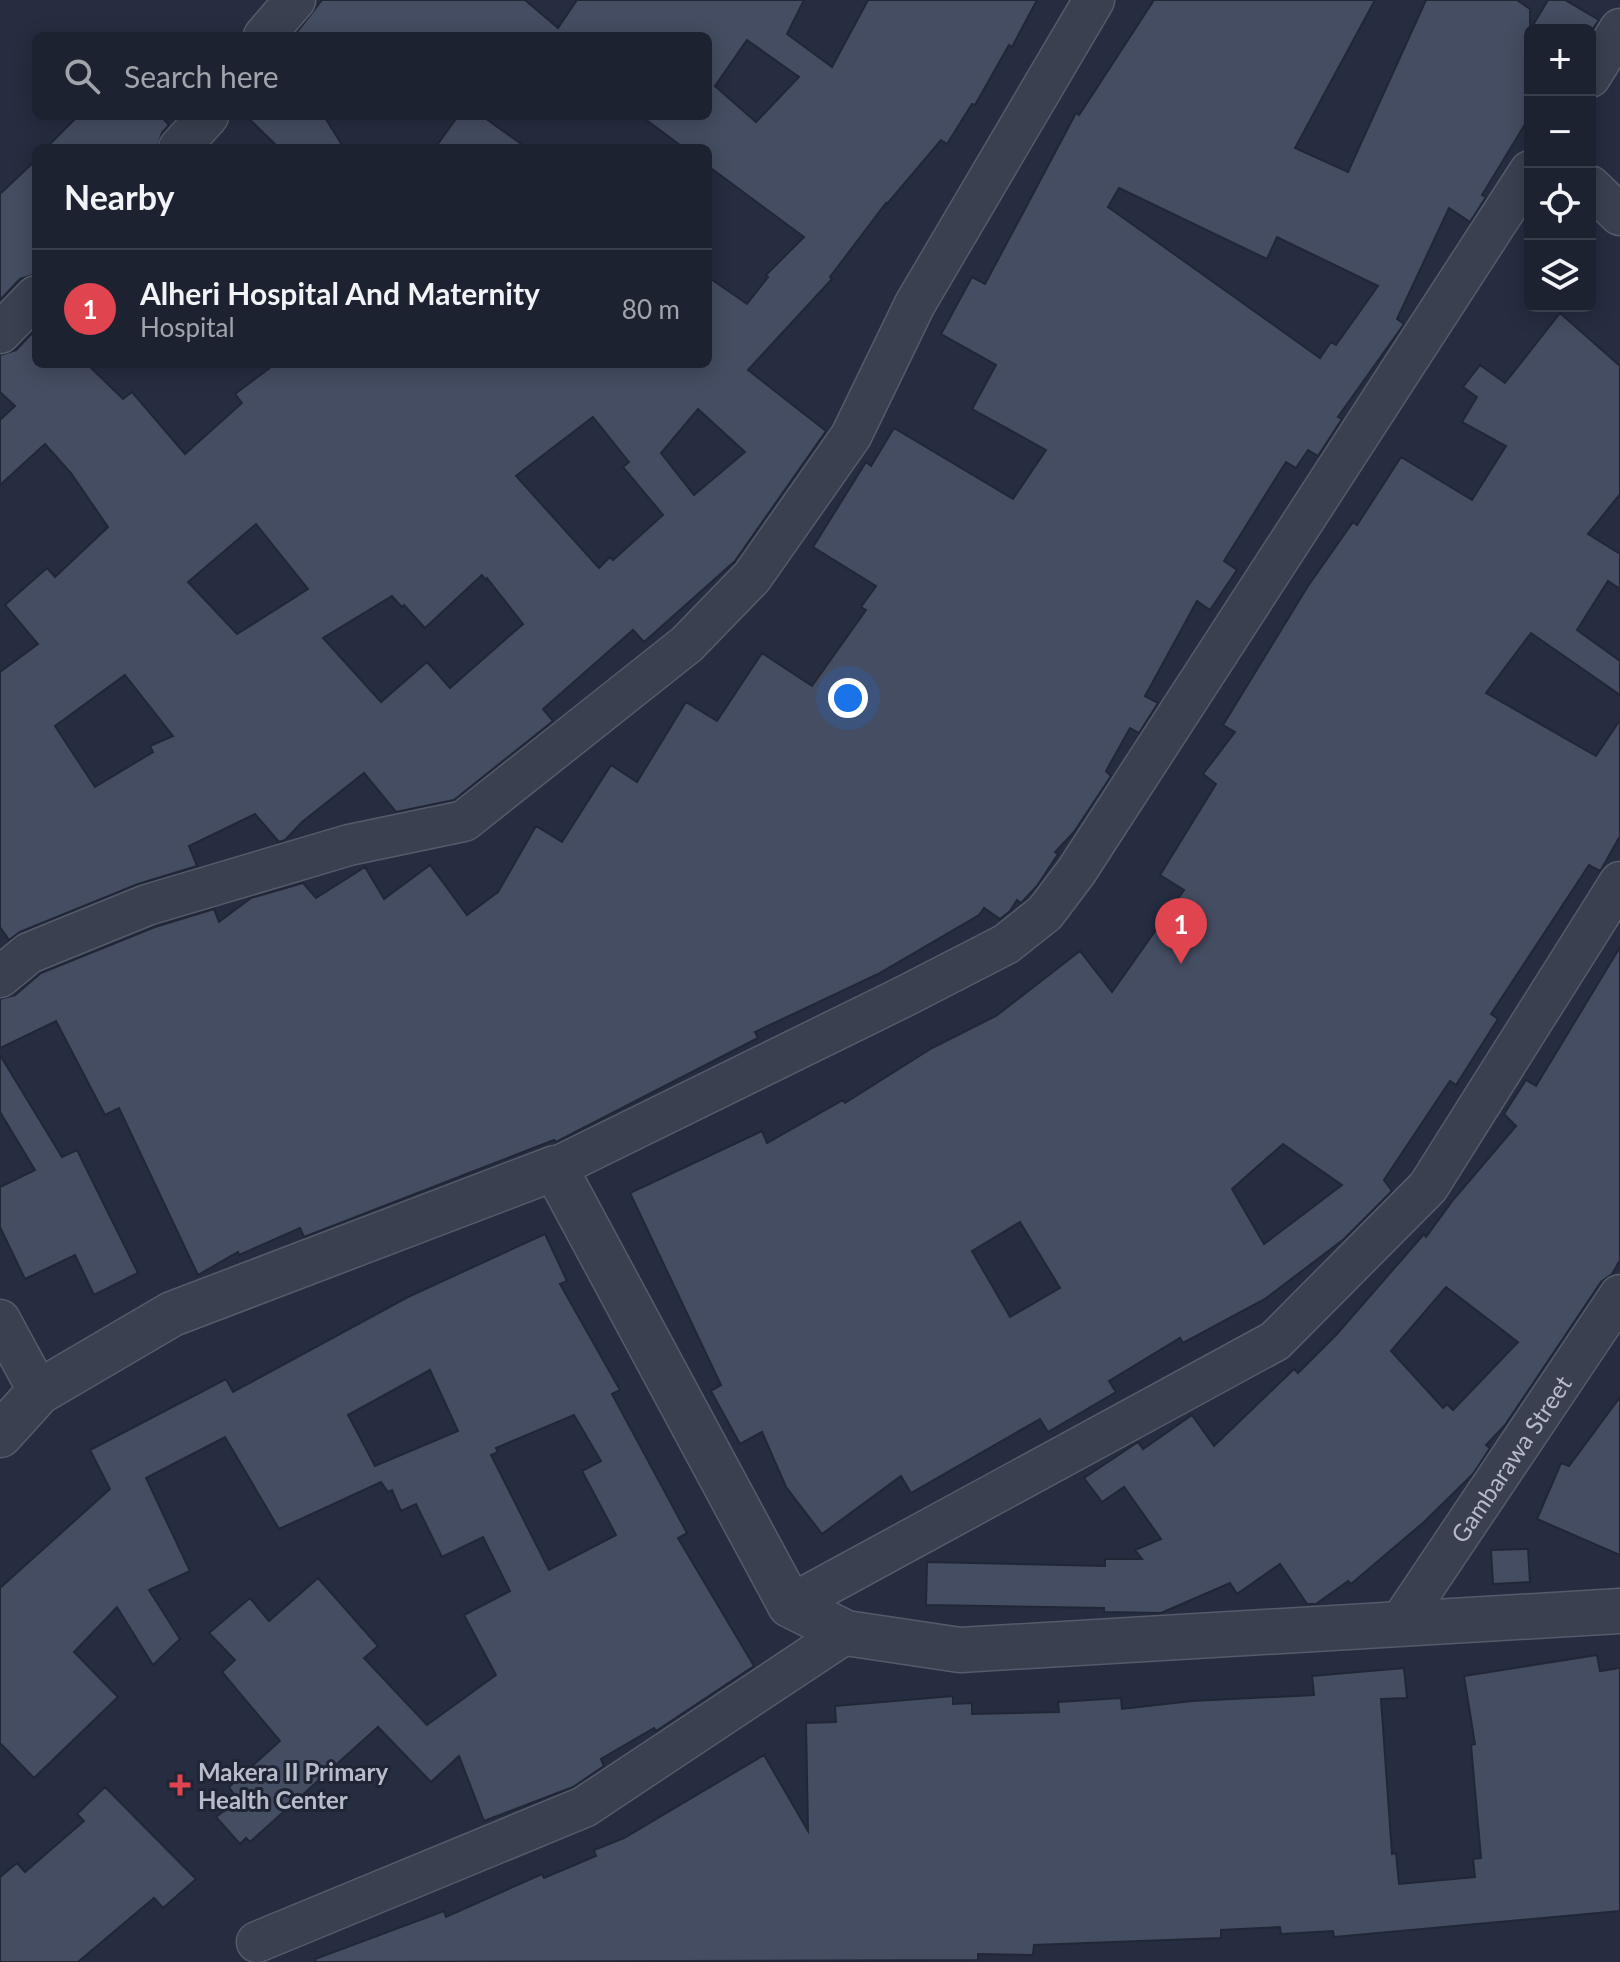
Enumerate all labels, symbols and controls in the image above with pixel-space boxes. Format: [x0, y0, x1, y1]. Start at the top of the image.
map controls [1524, 24, 1596, 312]
button: + [1524, 24, 1596, 96]
search box [32, 32, 712, 120]
icon: search [60, 54, 104, 98]
text: Search here [124, 58, 279, 94]
button: − [1524, 96, 1596, 168]
button: locate [1524, 168, 1596, 240]
text: Nearby [64, 176, 175, 217]
button: layers [1524, 240, 1596, 312]
text: Alheri Hospital And Maternity [140, 275, 540, 311]
text: 1 [82, 293, 98, 325]
text: 80 m [622, 293, 680, 325]
text: Hospital [140, 311, 235, 343]
your location [828, 678, 868, 718]
pin: 1 [1155, 898, 1207, 964]
street label: Gambarawa Street [1444, 1369, 1577, 1548]
place label: Makera II Primary Health Center [198, 1757, 388, 1814]
marker: Makera II Primary Health Center [169, 1774, 191, 1796]

